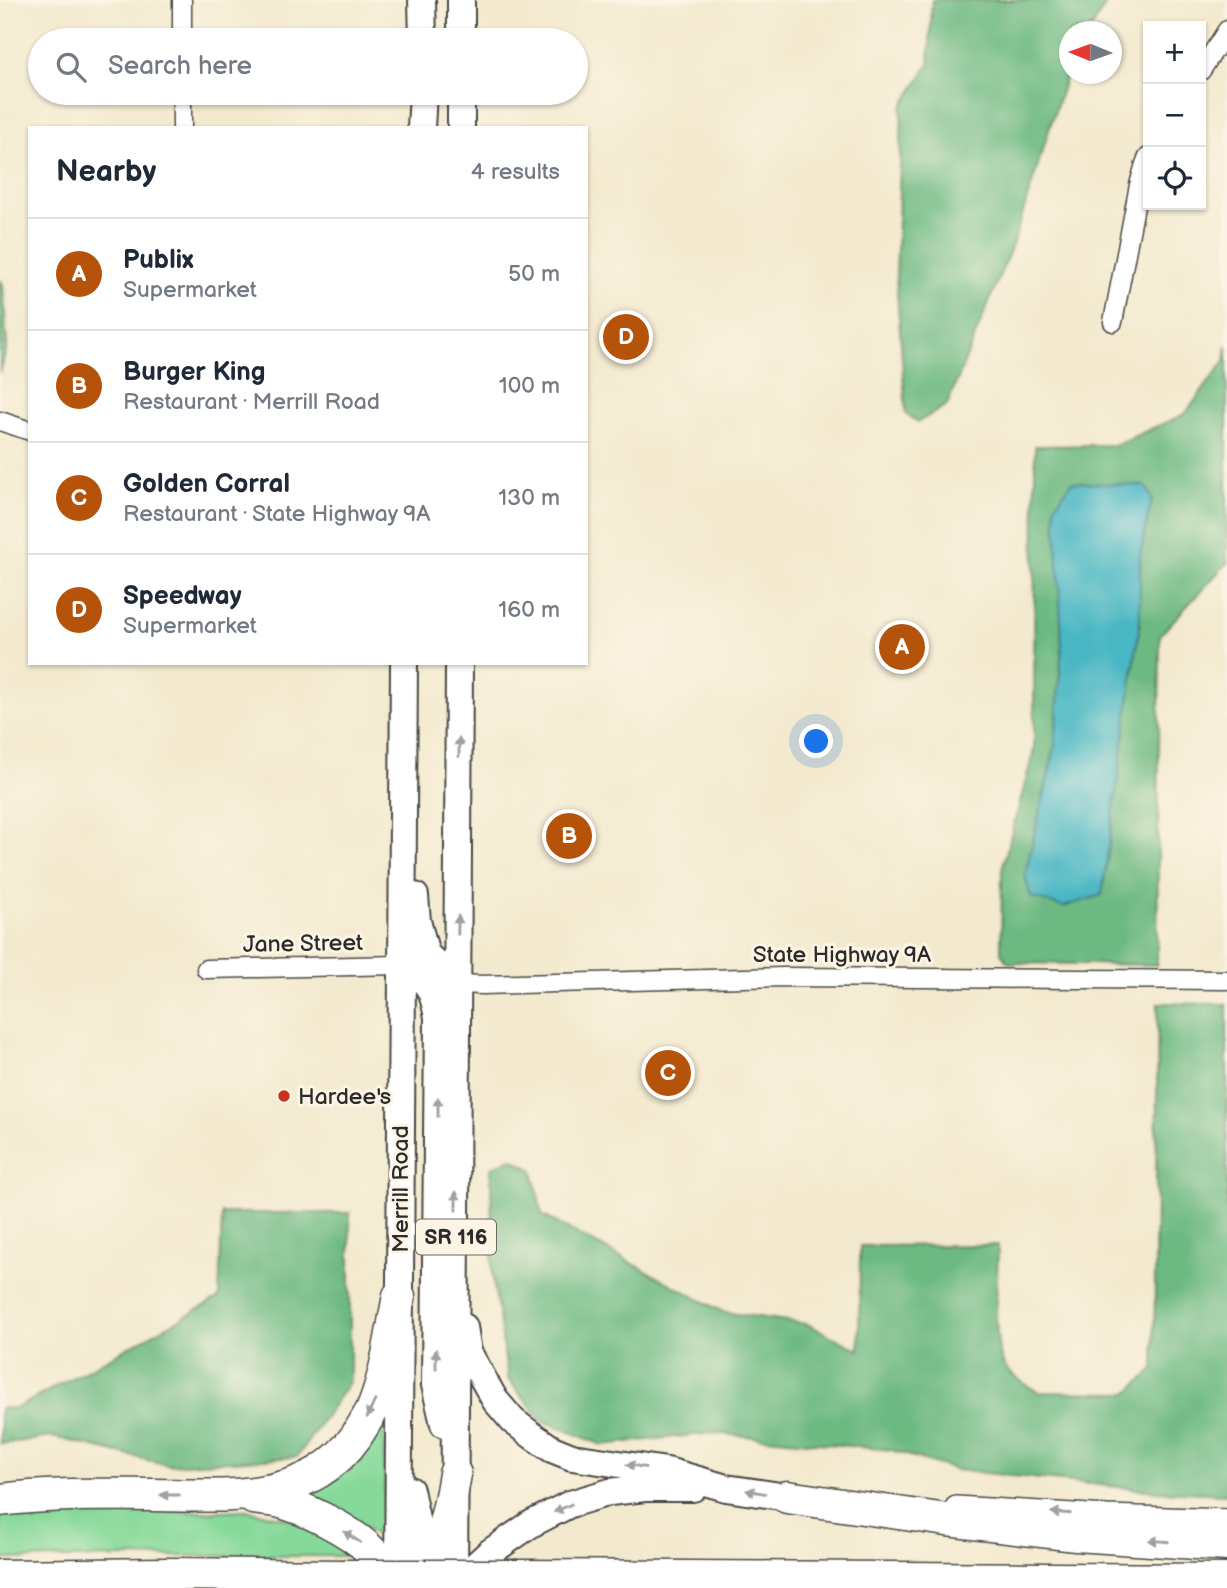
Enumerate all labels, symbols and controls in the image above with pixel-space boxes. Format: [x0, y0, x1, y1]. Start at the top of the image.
north arrow [1059, 21, 1122, 84]
map controls [1143, 21, 1206, 210]
button: + [1143, 21, 1206, 84]
search box [28, 28, 588, 105]
icon: search [52, 48, 90, 86]
text: Search here [108, 51, 252, 82]
button: − [1143, 84, 1206, 147]
button: locate [1143, 147, 1206, 210]
text: Nearby [56, 154, 156, 190]
text: 4 results [471, 158, 560, 186]
text: Publix [123, 245, 194, 276]
text: A [72, 260, 86, 288]
text: 50 m [508, 260, 560, 288]
text: Supermarket [123, 276, 257, 304]
pin: D [603, 311, 649, 363]
text: Burger King [123, 357, 266, 388]
text: B [71, 372, 87, 400]
text: 100 m [499, 372, 560, 400]
text: Restaurant · Merrill Road [123, 388, 380, 416]
text: Golden Corral [123, 469, 290, 500]
text: C [71, 484, 87, 512]
text: 130 m [498, 484, 560, 512]
text: Restaurant · State Highway 9A [123, 500, 430, 528]
text: Speedway [123, 581, 242, 612]
text: D [71, 596, 87, 624]
text: 160 m [498, 596, 560, 624]
text: Supermarket [123, 612, 257, 640]
pin: A [879, 621, 925, 673]
your location [799, 724, 833, 758]
one-way arrow [453, 735, 465, 757]
pin: B [546, 810, 592, 862]
one-way arrow [452, 914, 464, 936]
street label: Jane Street [243, 929, 363, 959]
street label: State Highway 9A [753, 941, 932, 969]
pin: C [645, 1047, 691, 1099]
place label: Hardee's [298, 1083, 391, 1111]
marker: Hardee's [276, 1088, 292, 1104]
one-way arrow [432, 1096, 443, 1118]
street label: Merrill Road [387, 1125, 415, 1253]
one-way arrow [450, 1190, 462, 1212]
road number: SR 116 [416, 1220, 496, 1254]
one-way arrow [430, 1348, 442, 1370]
one-way arrow [365, 1399, 377, 1419]
one-way arrow [625, 1460, 647, 1471]
one-way arrow [745, 1486, 767, 1497]
one-way arrow [158, 1489, 180, 1501]
one-way arrow [553, 1502, 573, 1514]
one-way arrow [1050, 1508, 1072, 1519]
one-way arrow [342, 1530, 361, 1543]
one-way arrow [1148, 1535, 1170, 1546]

